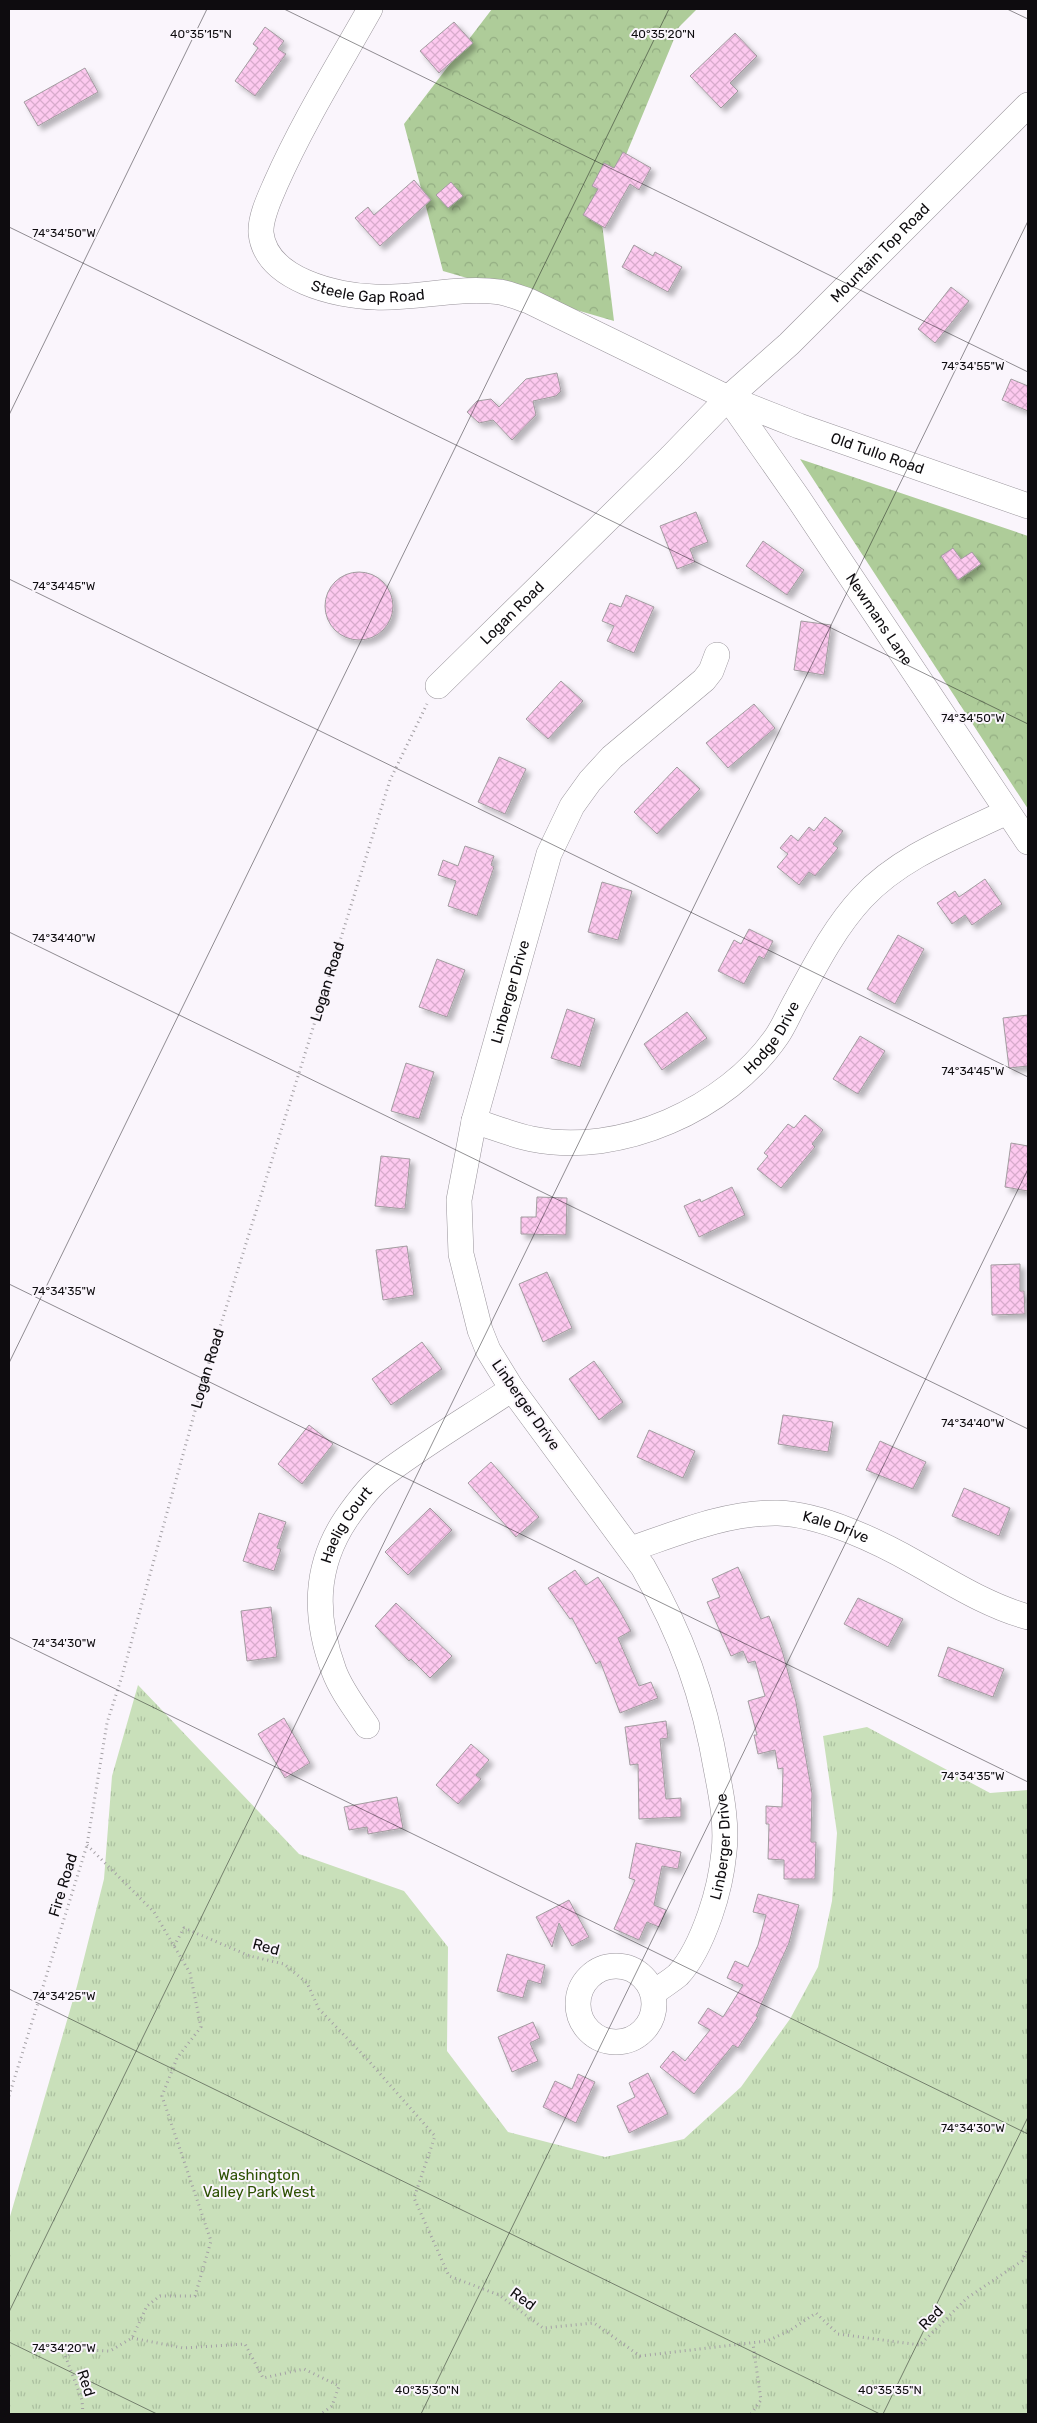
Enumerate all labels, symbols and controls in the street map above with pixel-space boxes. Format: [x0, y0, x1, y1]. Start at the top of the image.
text: 40°35'15"N [170, 27, 232, 41]
text: 40°35'20"N [631, 27, 695, 41]
street label: Mountain Top Road [827, 200, 933, 306]
text: 74°34'50"W [32, 226, 96, 240]
street label: Steele Gap Road [309, 276, 426, 306]
text: 74°34'55"W [941, 359, 1005, 373]
street label: Old Tullo Road [828, 429, 927, 478]
street label: Newmans Lane [842, 570, 916, 669]
street label: Logan Road [476, 578, 548, 648]
text: 74°34'45"W [33, 579, 96, 593]
text: 74°34'50"W [941, 711, 1005, 725]
text: 74°34'40"W [32, 931, 96, 945]
street label: Linberger Drive [487, 938, 533, 1046]
street label: Logan Road [307, 940, 348, 1024]
street label: Hodge Drive [740, 998, 803, 1078]
text: 74°34'45"W [942, 1064, 1005, 1078]
text: 74°34'35"W [32, 1284, 96, 1298]
street label: Logan Road [187, 1326, 228, 1410]
street label: Linberger Drive [488, 1356, 564, 1454]
text: 74°34'40"W [941, 1416, 1005, 1430]
street label: Haelig Court [317, 1483, 376, 1565]
street label: Kale Drive [801, 1507, 872, 1547]
text: 74°34'30"W [32, 1636, 96, 1650]
text: 74°34'35"W [941, 1769, 1005, 1783]
street label: Linberger Drive [706, 1792, 734, 1902]
street label: Fire Road [45, 1851, 81, 1919]
street label: Red [251, 1935, 281, 1959]
text: 74°34'25"W [32, 1989, 96, 2003]
text: 74°34'30"W [941, 2121, 1005, 2135]
park label: Washington Valley Park West [203, 2166, 315, 2201]
street label: Red [507, 2284, 539, 2314]
street label: Red [915, 2302, 947, 2334]
text: 74°34'20"W [32, 2341, 96, 2355]
street label: Red [73, 2367, 99, 2399]
text: 40°35'30"N [395, 2383, 459, 2397]
text: 40°35'35"N [858, 2383, 922, 2397]

